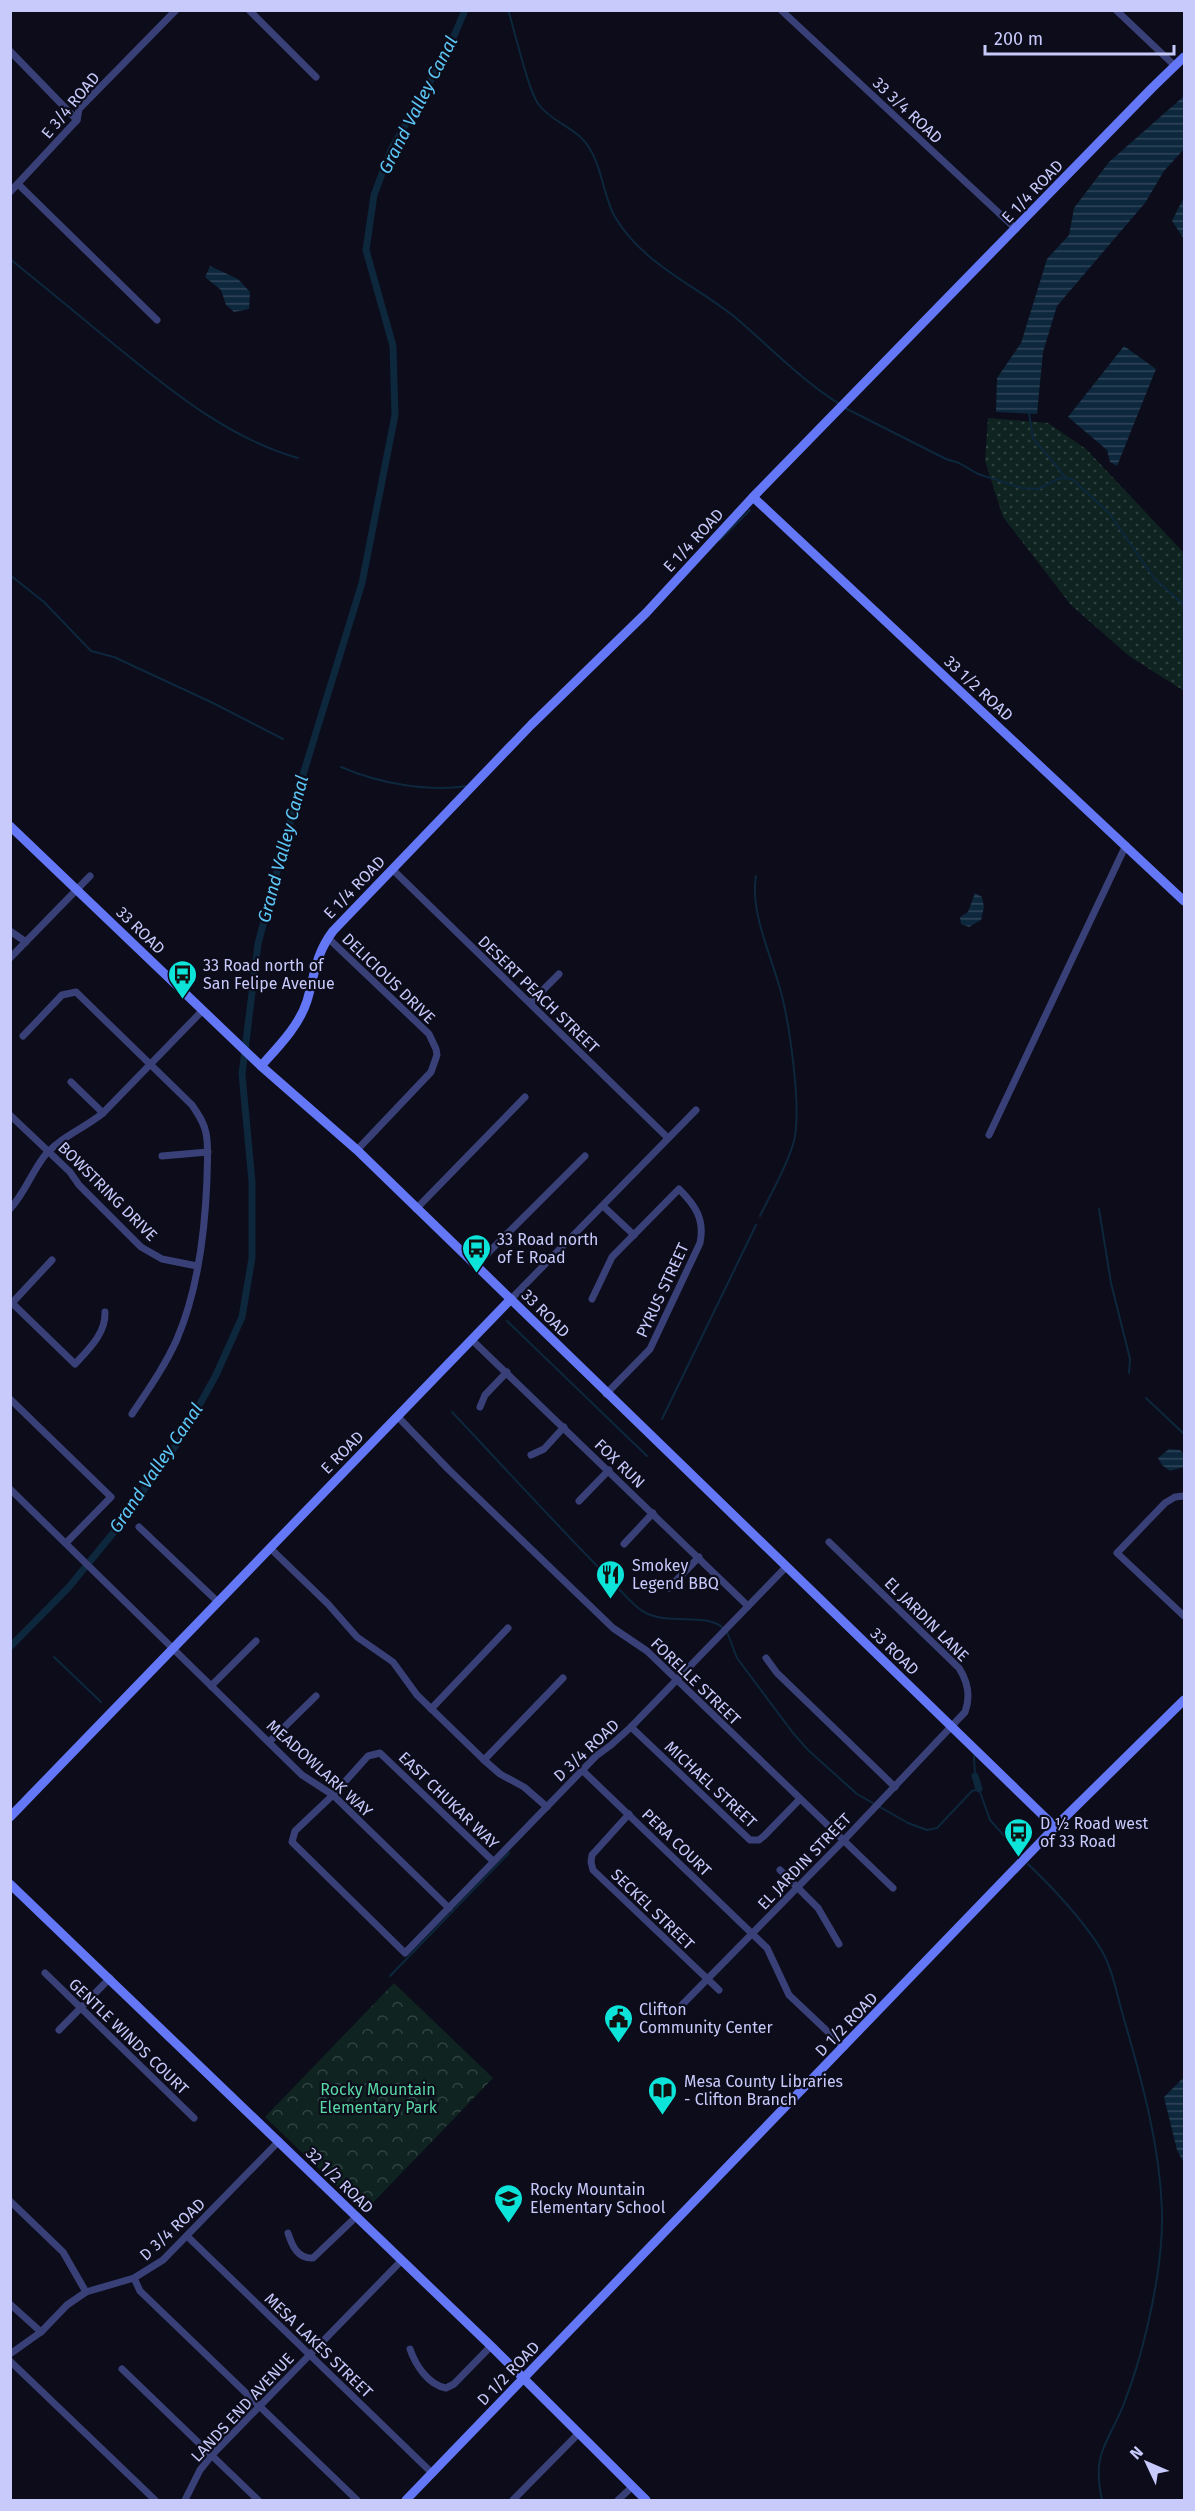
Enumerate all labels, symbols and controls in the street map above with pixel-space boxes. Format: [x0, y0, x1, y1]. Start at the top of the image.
scale bar [985, 18, 1174, 56]
text: 200 m [994, 28, 1043, 50]
water label: Grand Valley Canal [374, 32, 462, 178]
street label: E 3/4 ROAD [37, 68, 104, 142]
street label: 33 3/4 ROAD [869, 73, 946, 147]
street label: E 1/4 ROAD [998, 156, 1067, 227]
street label: E 1/4 ROAD [659, 505, 728, 576]
street label: 33 1/2 ROAD [940, 652, 1017, 725]
water label: Grand Valley Canal [253, 773, 313, 925]
street label: E 1/4 ROAD [320, 852, 389, 923]
street label: 33 ROAD [112, 903, 169, 958]
street label: DELICIOUS DRIVE [338, 929, 439, 1028]
street label: DESERT PEACH STREET [474, 932, 604, 1057]
place label: 33 Road north of San Felipe Avenue [203, 956, 335, 993]
bus stop icon: 33 Road north of San Felipe Avenue [166, 958, 198, 1000]
street label: BOWSTRING DRIVE [54, 1138, 161, 1245]
place label: 33 Road north of E Road [497, 1230, 598, 1267]
bus stop icon: 33 Road north of E Road [460, 1232, 492, 1274]
street label: PYRUS STREET [632, 1239, 693, 1341]
street label: 33 ROAD [518, 1285, 574, 1341]
water label: Grand Valley Canal [104, 1399, 208, 1537]
street label: E ROAD [317, 1427, 368, 1478]
street label: FOX RUN [591, 1435, 649, 1492]
place label: Smokey Legend BBQ [632, 1556, 719, 1593]
restaurant icon: Smokey Legend BBQ [595, 1558, 627, 1600]
street label: EL JARDIN LANE [881, 1573, 973, 1665]
street label: 33 ROAD [866, 1624, 923, 1679]
street label: FORELLE STREET [647, 1634, 745, 1729]
street label: D 3/4 ROAD [550, 1715, 623, 1785]
street label: MEADOWLARK WAY [263, 1716, 377, 1821]
street label: MICHAEL STREET [661, 1737, 761, 1832]
street label: EAST CHUKAR WAY [395, 1748, 503, 1853]
street label: PERA COURT [638, 1805, 716, 1881]
street label: EL JARDIN STREET [754, 1809, 856, 1913]
place label: D ½ Road west of 33 Road [1040, 1814, 1148, 1851]
bus stop icon: D ½ Road west of 33 Road [1003, 1816, 1035, 1858]
street label: SECKEL STREET [607, 1865, 699, 1954]
street label: GENTLE WINDS COURT [65, 1974, 193, 2099]
street label: D 1/2 ROAD [811, 1989, 881, 2060]
place label: Clifton Community Center [639, 2000, 773, 2037]
public building icon: Clifton Community Center [602, 2002, 634, 2044]
place label: Mesa County Libraries - Clifton Branch [684, 2072, 843, 2109]
library icon: Mesa County Libraries - Clifton Branch [647, 2074, 679, 2116]
park label: Rocky Mountain Elementary Park [319, 2080, 438, 2117]
street label: 32 1/2 ROAD [302, 2143, 377, 2217]
place label: Rocky Mountain Elementary School [530, 2180, 666, 2217]
school or university icon: Rocky Mountain Elementary School [493, 2182, 525, 2224]
street label: D 3/4 ROAD [136, 2194, 209, 2264]
street label: MESA LAKES STREET [261, 2289, 377, 2402]
street label: D 1/2 ROAD [473, 2338, 543, 2409]
street label: LANDS END AVENUE [187, 2349, 298, 2466]
north arrow [1117, 2433, 1177, 2493]
text: N [1126, 2443, 1147, 2463]

